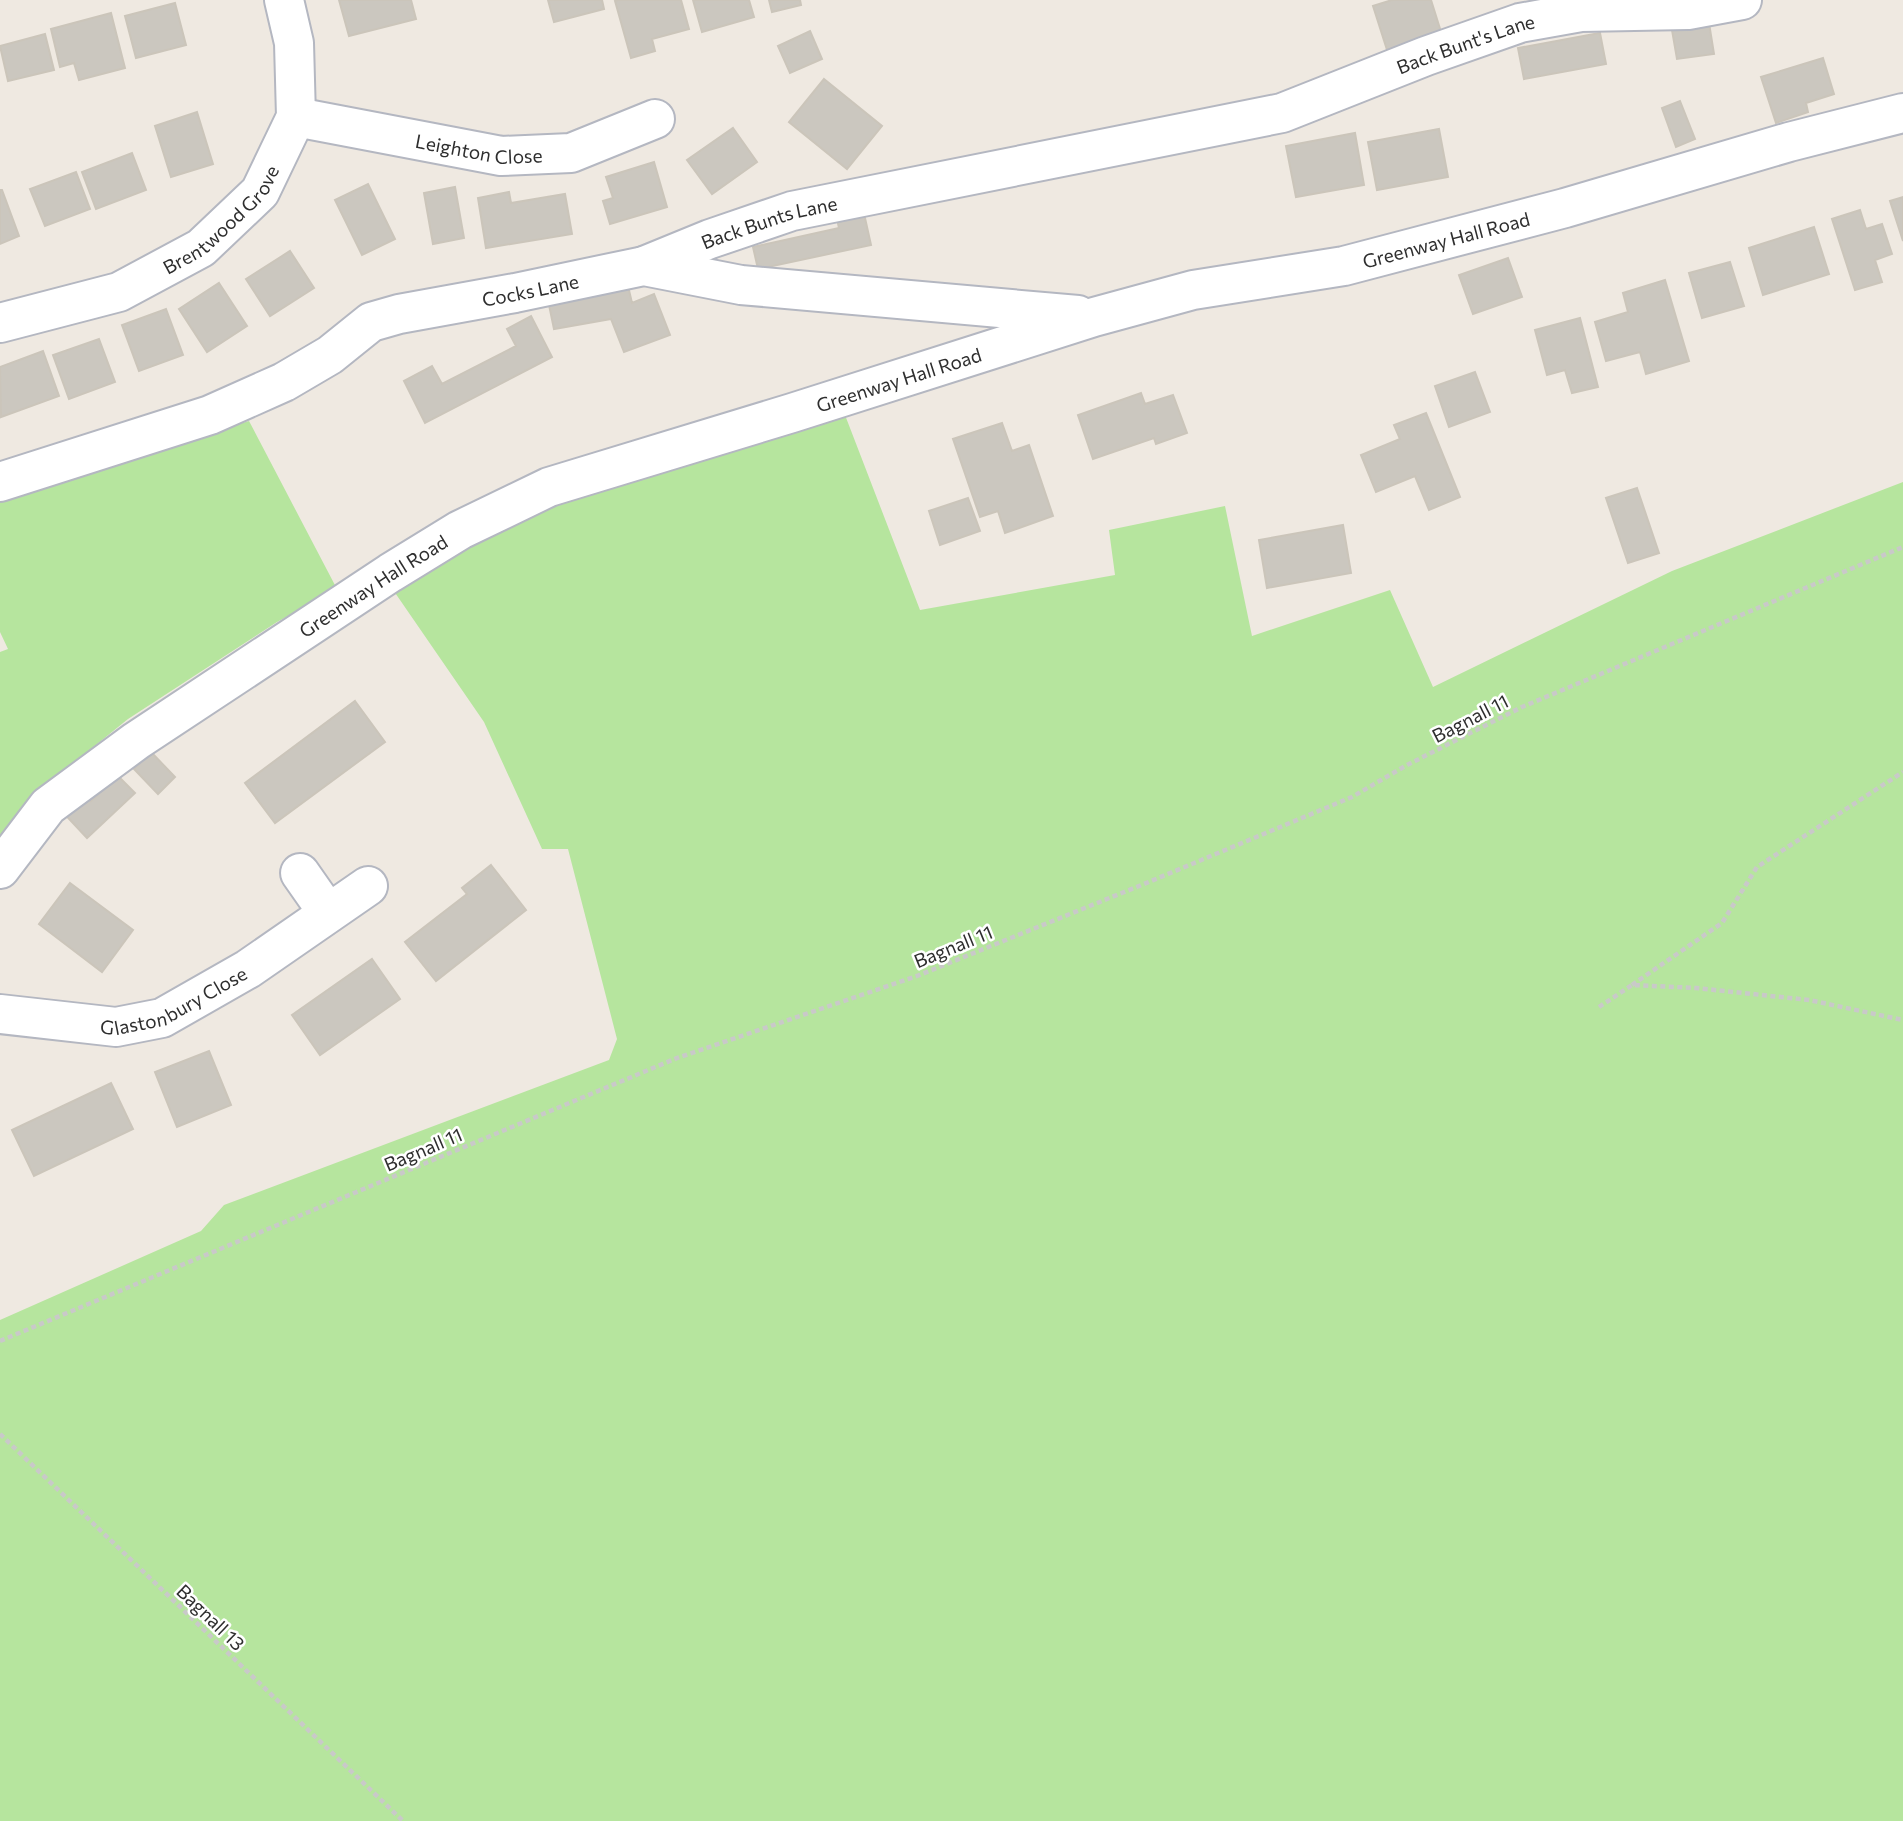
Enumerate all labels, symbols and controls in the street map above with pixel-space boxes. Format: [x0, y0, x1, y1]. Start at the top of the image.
street label: Back Bunt's Lane [1393, 9, 1536, 78]
street label: Leighton Close [414, 128, 543, 168]
street label: Brentwood Grove [158, 161, 283, 278]
street label: Back Bunts Lane [697, 191, 839, 253]
street label: Greenway Hall Road [1360, 206, 1532, 272]
street label: Cocks Lane [480, 269, 581, 310]
street label: Greenway Hall Road [813, 342, 984, 416]
street label: Greenway Hall Road [294, 529, 451, 642]
street label: Bagnall 11 [1428, 689, 1512, 747]
street label: Bagnall 11 [910, 920, 996, 972]
street label: Glastonbury Close [99, 961, 251, 1039]
street label: Bagnall 11 [380, 1122, 466, 1176]
street label: Bagnall 13 [172, 1579, 250, 1655]

